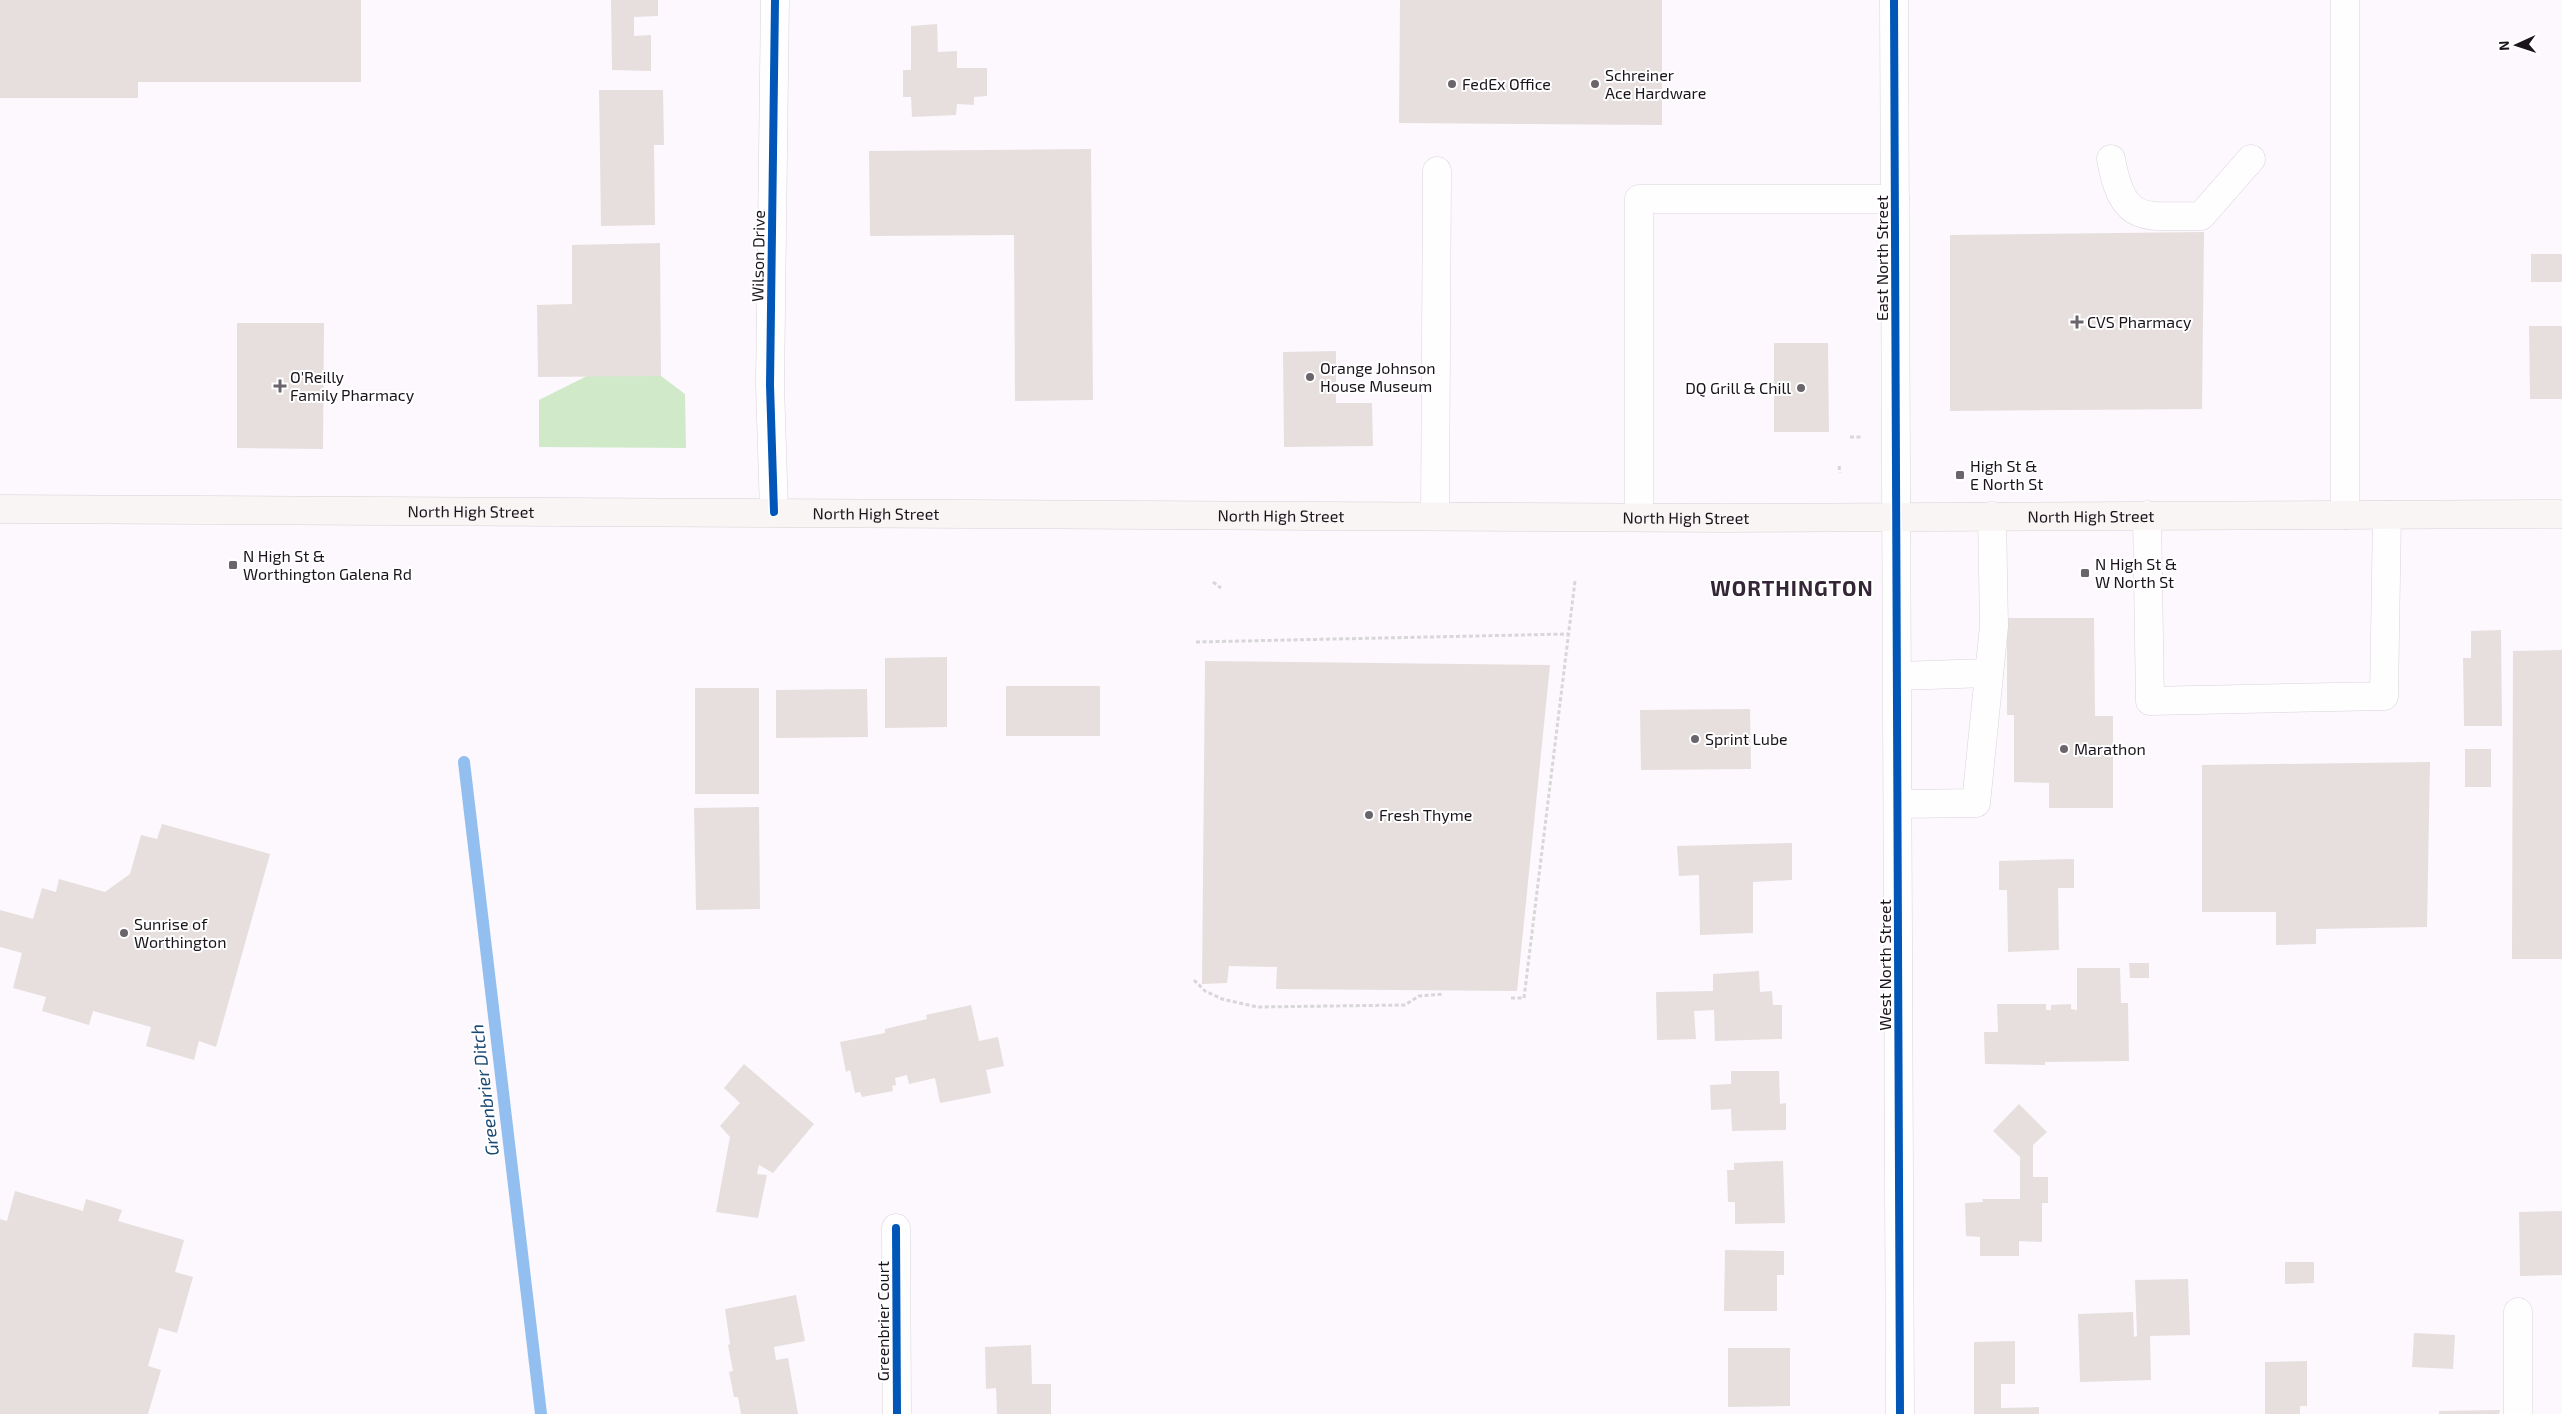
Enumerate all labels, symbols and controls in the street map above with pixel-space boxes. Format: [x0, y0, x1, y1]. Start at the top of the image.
north arrow [2492, 20, 2542, 70]
text: N [2495, 40, 2512, 51]
place label: Schreiner Ace Hardware [1605, 65, 1706, 102]
place label: FedEx Office [1462, 74, 1551, 93]
marker: FedEx Office [1446, 78, 1458, 90]
marker: Schreiner Ace Hardware [1589, 78, 1601, 90]
street label: East North Street [1872, 195, 1891, 321]
street label: Wilson Drive [747, 210, 768, 302]
place label: CVS Pharmacy [2087, 312, 2192, 331]
marker: CVS Pharmacy [2071, 316, 2083, 328]
place label: Orange Johnson House Museum [1320, 358, 1436, 395]
place label: O'Reilly Family Pharmacy [290, 367, 415, 404]
marker: Orange Johnson House Museum [1304, 371, 1316, 383]
place label: DQ Grill & Chill [1685, 378, 1791, 398]
marker: O'Reilly Family Pharmacy [274, 380, 286, 392]
marker: DQ Grill & Chill [1795, 382, 1807, 394]
place label: High St & E North St [1970, 456, 2043, 493]
marker: High St & E North St [1954, 469, 1966, 481]
street label: North High Street [408, 501, 534, 521]
street label: North High Street [813, 503, 939, 523]
street label: North High Street [1218, 505, 1344, 525]
street label: North High Street [2028, 506, 2154, 526]
street label: North High Street [1623, 507, 1749, 527]
place label: N High St & Worthington Galena Rd [243, 546, 412, 583]
place label: N High St & W North St [2095, 554, 2177, 591]
marker: N High St & Worthington Galena Rd [227, 559, 239, 571]
marker: N High St & W North St [2079, 567, 2091, 579]
district label: WORTHINGTON [1710, 575, 1874, 600]
place label: Sprint Lube [1705, 729, 1788, 748]
marker: Sprint Lube [1689, 733, 1701, 745]
place label: Marathon [2074, 739, 2146, 758]
marker: Marathon [2058, 743, 2070, 755]
place label: Fresh Thyme [1379, 805, 1472, 824]
marker: Fresh Thyme [1363, 809, 1375, 821]
street label: West North Street [1875, 899, 1894, 1031]
place label: Sunrise of Worthington [134, 914, 226, 951]
marker: Sunrise of Worthington [118, 927, 130, 939]
water label: Greenbrier Ditch [465, 1023, 503, 1157]
street label: Greenbrier Court [873, 1261, 892, 1381]

